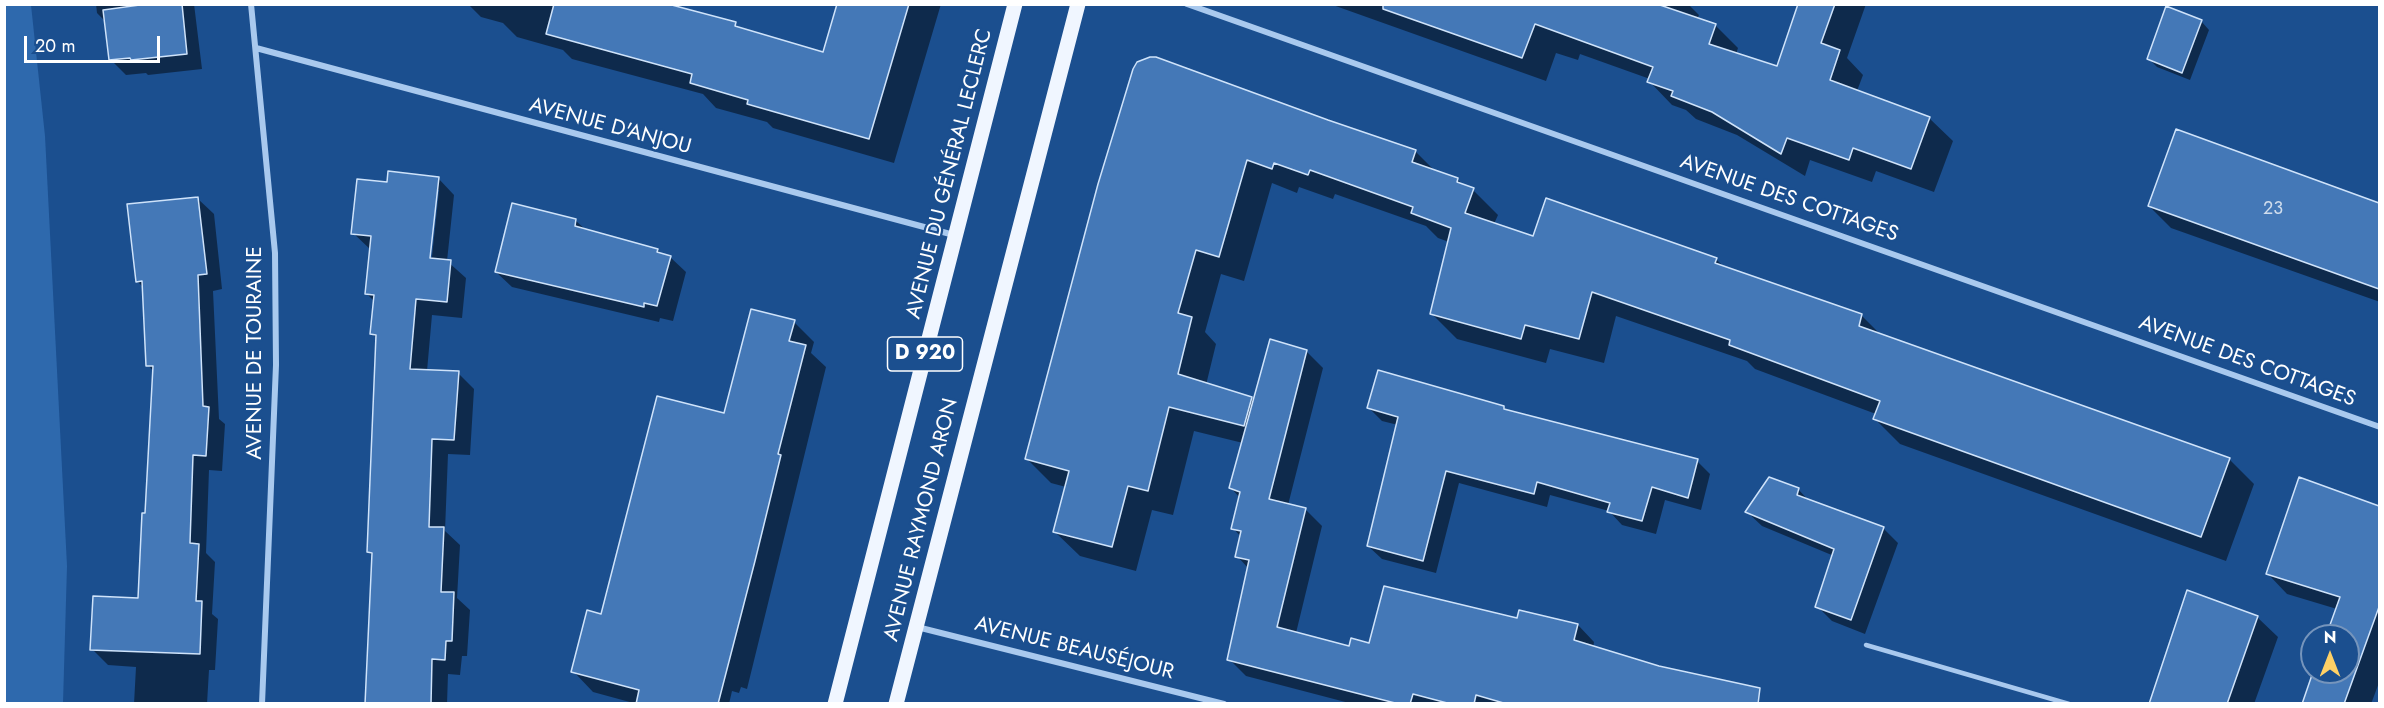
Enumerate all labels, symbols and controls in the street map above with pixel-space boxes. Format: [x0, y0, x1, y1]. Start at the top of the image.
scale bar [27, 24, 164, 62]
street label: AVENUE DU GÉNÉRAL LECLERC [902, 27, 998, 321]
text: 20 m [35, 33, 75, 59]
street label: AVENUE D'ANJOU [526, 93, 694, 161]
street label: AVENUE DES COTTAGES [1677, 150, 1901, 248]
house number: 23 [2263, 199, 2283, 221]
street label: AVENUE DE TOURAINE [243, 246, 269, 460]
street label: AVENUE DES COTTAGES [2135, 311, 2359, 413]
road number: D 920 [888, 337, 962, 371]
street label: AVENUE RAYMOND ARON [880, 396, 964, 644]
street label: AVENUE BEAUSÉJOUR [972, 612, 1176, 686]
north arrow [2300, 624, 2360, 684]
text: N [2324, 626, 2336, 649]

